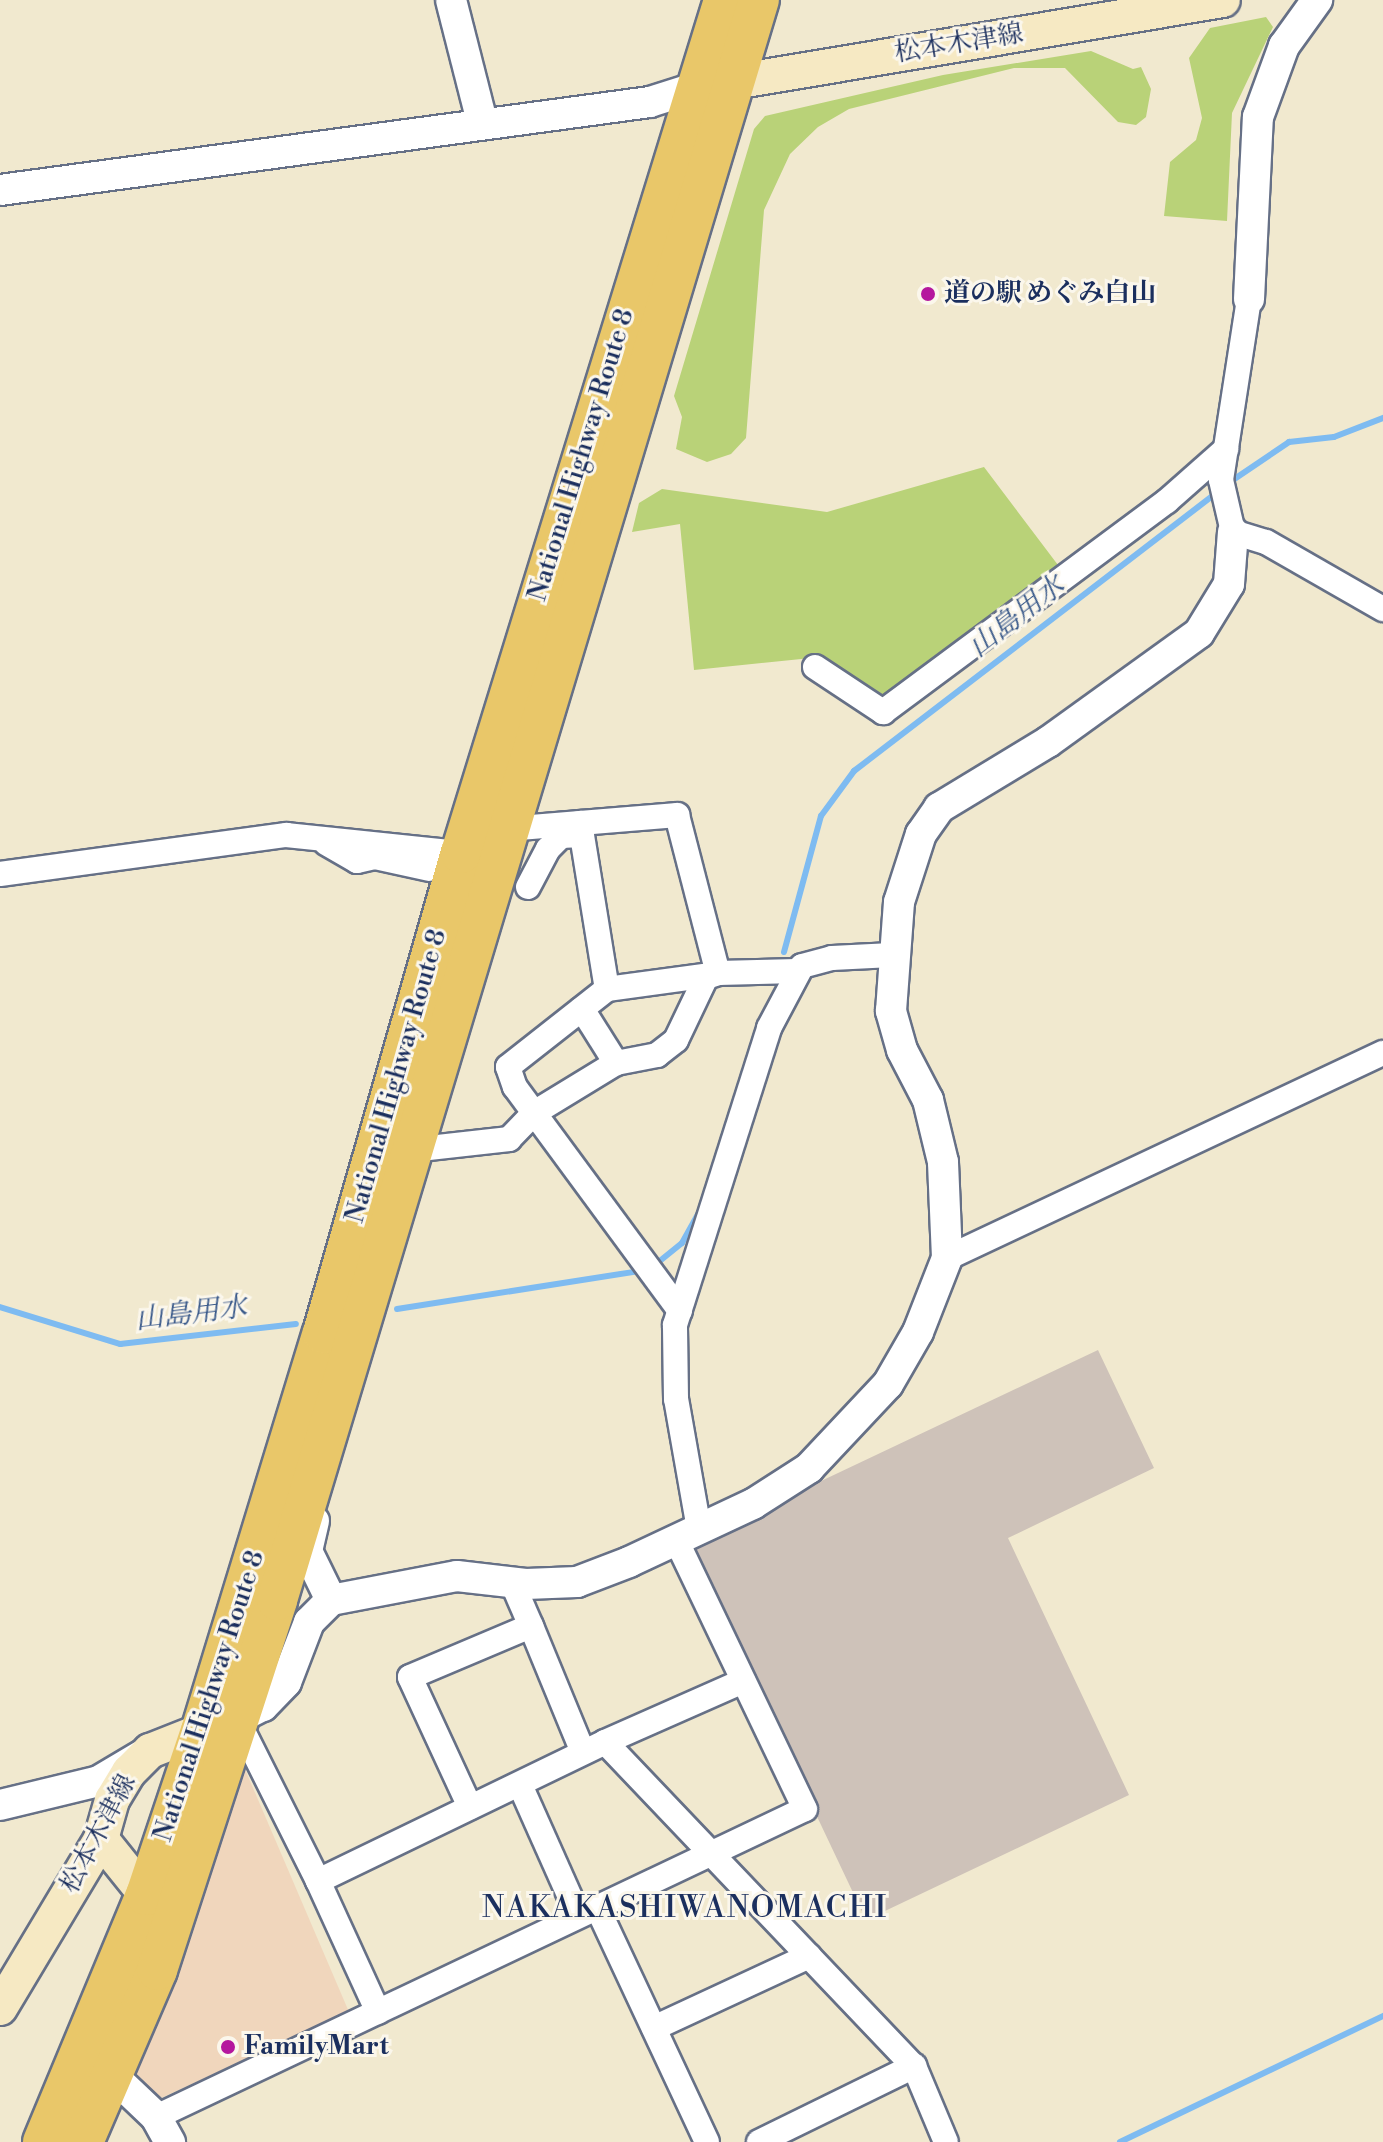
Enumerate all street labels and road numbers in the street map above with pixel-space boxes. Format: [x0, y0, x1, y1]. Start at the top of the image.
street label: 松本木津線 [892, 18, 1026, 70]
street label: National Highway Route 8 [523, 305, 641, 605]
street label: National Highway Route 8 [340, 926, 454, 1226]
street label: National Highway Route 8 [148, 1547, 272, 1845]
street label: 松本木津線 [55, 1769, 143, 1899]

